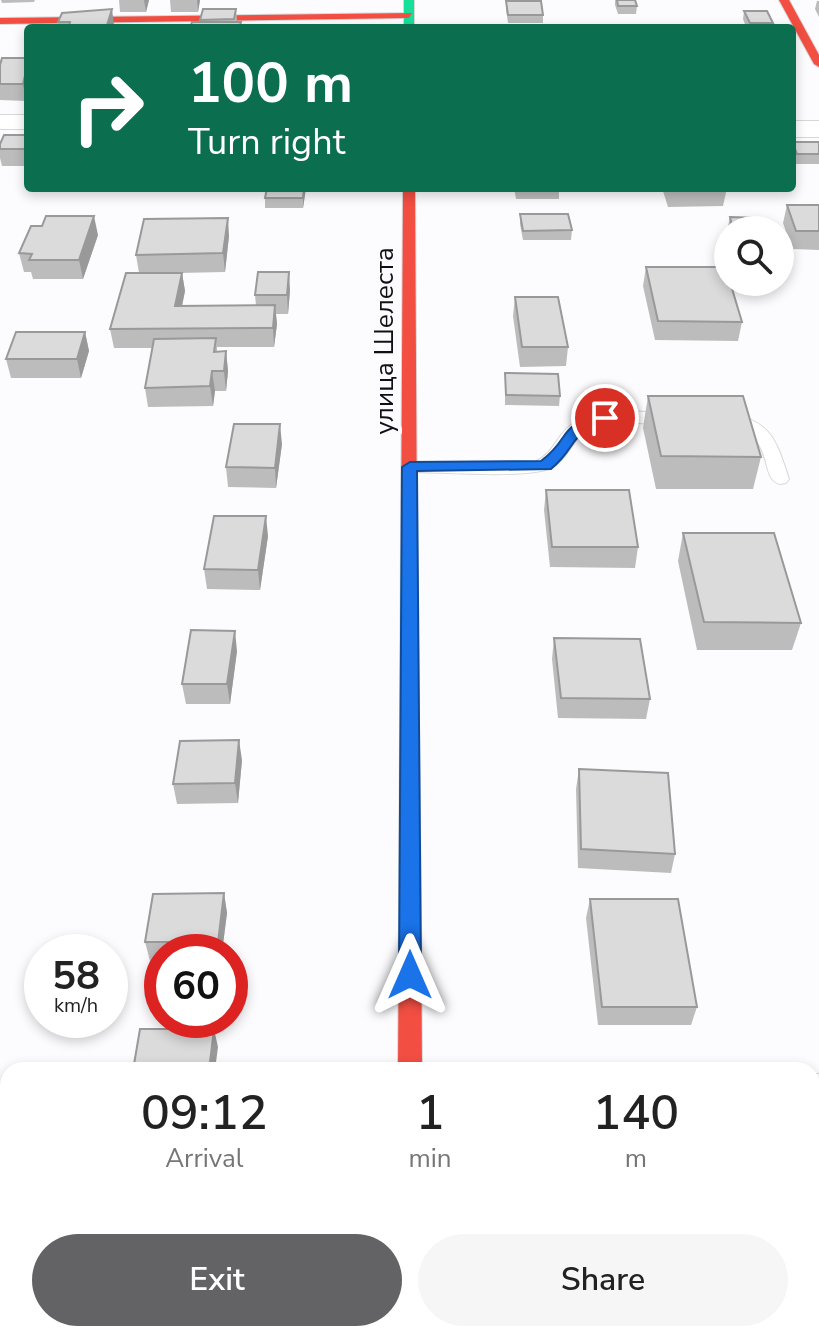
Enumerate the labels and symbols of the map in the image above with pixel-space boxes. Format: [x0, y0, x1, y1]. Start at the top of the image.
street label: улица Шелеста [367, 247, 402, 435]
pin [571, 384, 639, 452]
position arrow [368, 933, 452, 1017]
speed limit sign: 60 [144, 934, 248, 1038]

